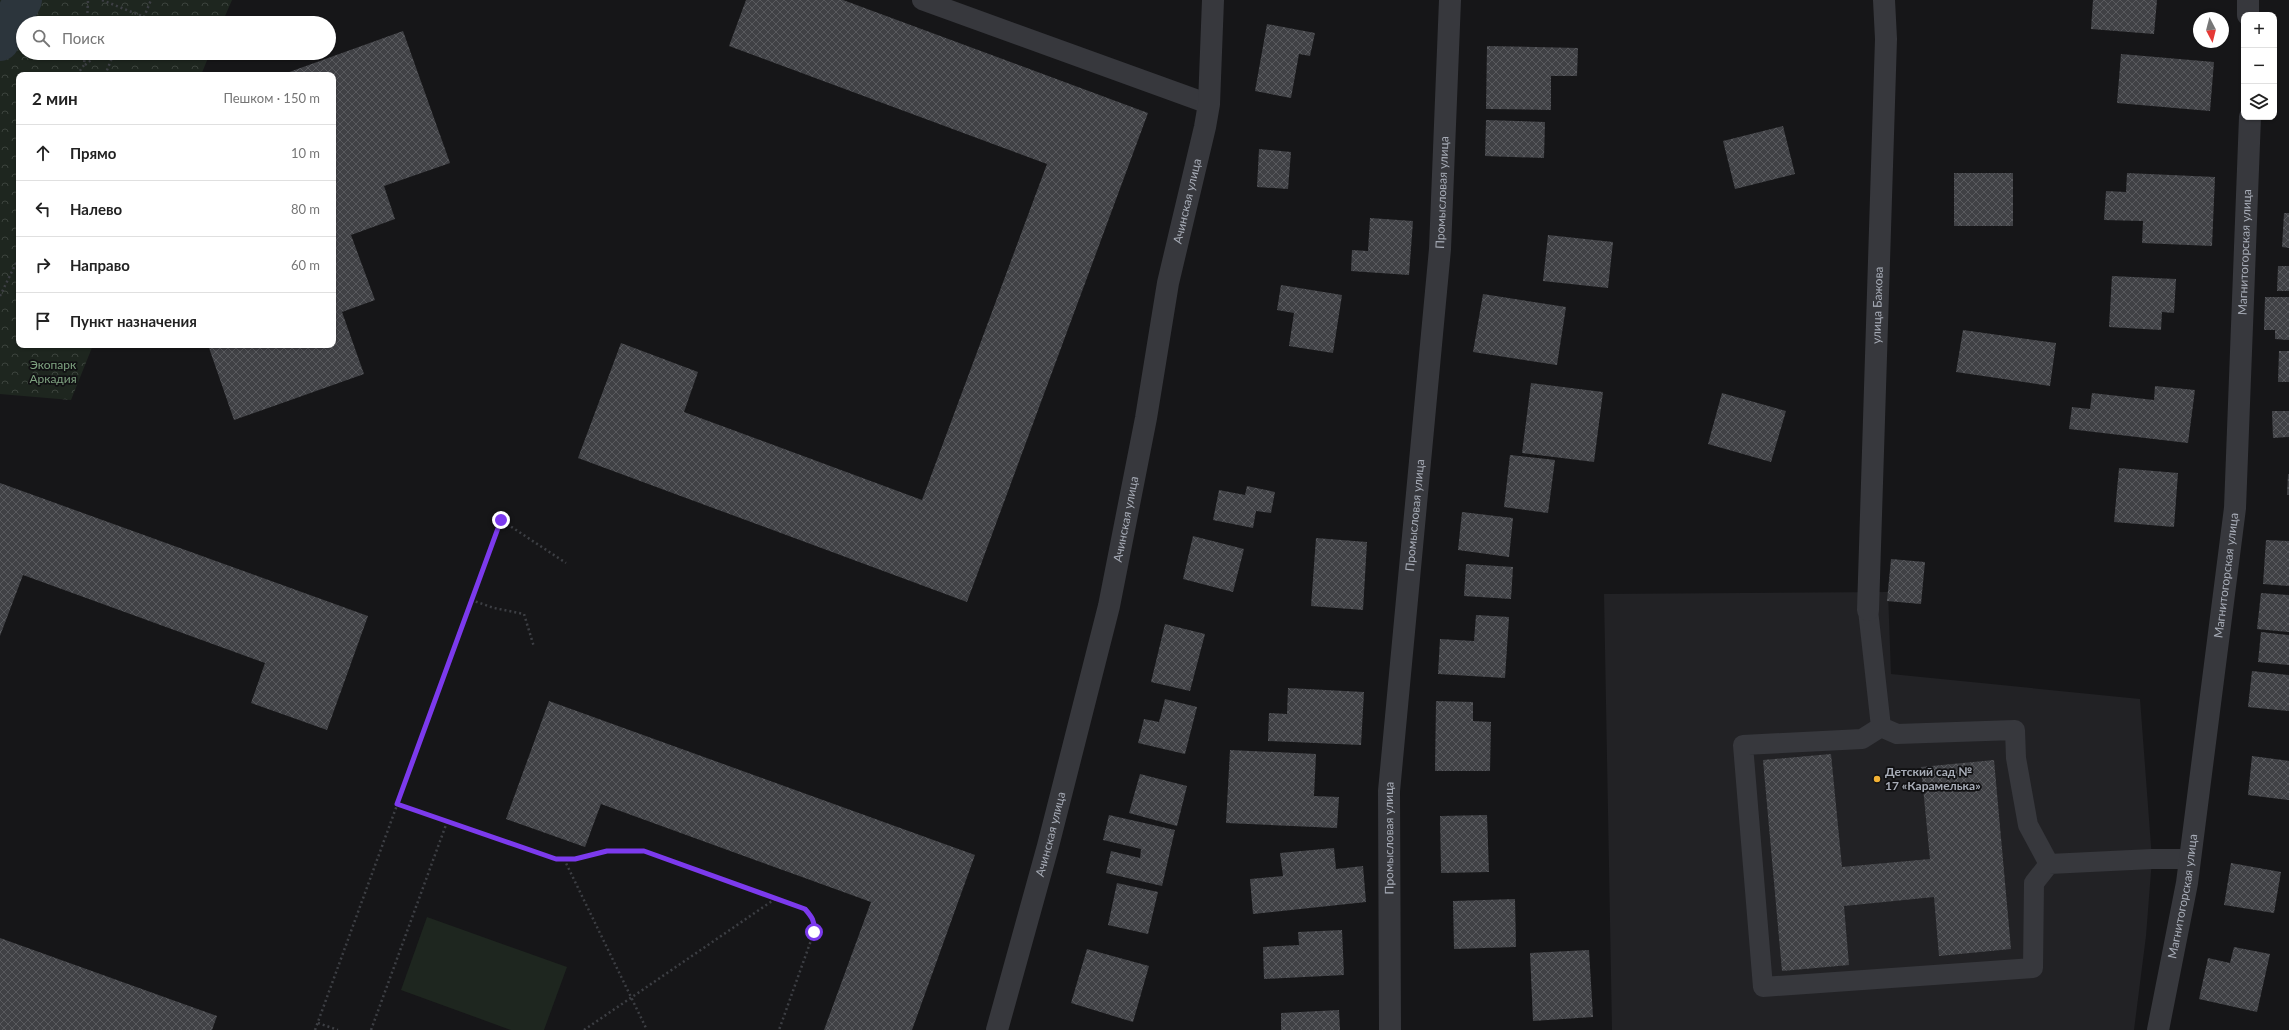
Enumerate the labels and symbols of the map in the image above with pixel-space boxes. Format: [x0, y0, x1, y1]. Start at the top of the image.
north arrow [2193, 12, 2229, 48]
street label: Промысловая улица [1432, 136, 1452, 249]
street label: Ачинская улица [1170, 157, 1204, 245]
street label: Магнитогорская улица [2234, 189, 2254, 315]
street label: улица Бажова [1868, 266, 1886, 344]
park label: Экопарк Аркадия [29, 357, 77, 386]
street label: Промысловая улица [1402, 458, 1427, 572]
street label: Ачинская улица [1110, 475, 1141, 563]
route end [492, 511, 510, 529]
street label: Магнитогорская улица [2210, 512, 2241, 639]
place label: Детский сад № 17 «Карамелька» [1885, 764, 1981, 793]
marker: Детский сад № 17 «Карамелька» [1872, 774, 1882, 784]
street label: Промысловая улица [1381, 781, 1397, 894]
street label: Ачинская улица [1032, 790, 1068, 878]
street label: Магнитогорская улица [2164, 833, 2200, 960]
route start [805, 923, 823, 941]

